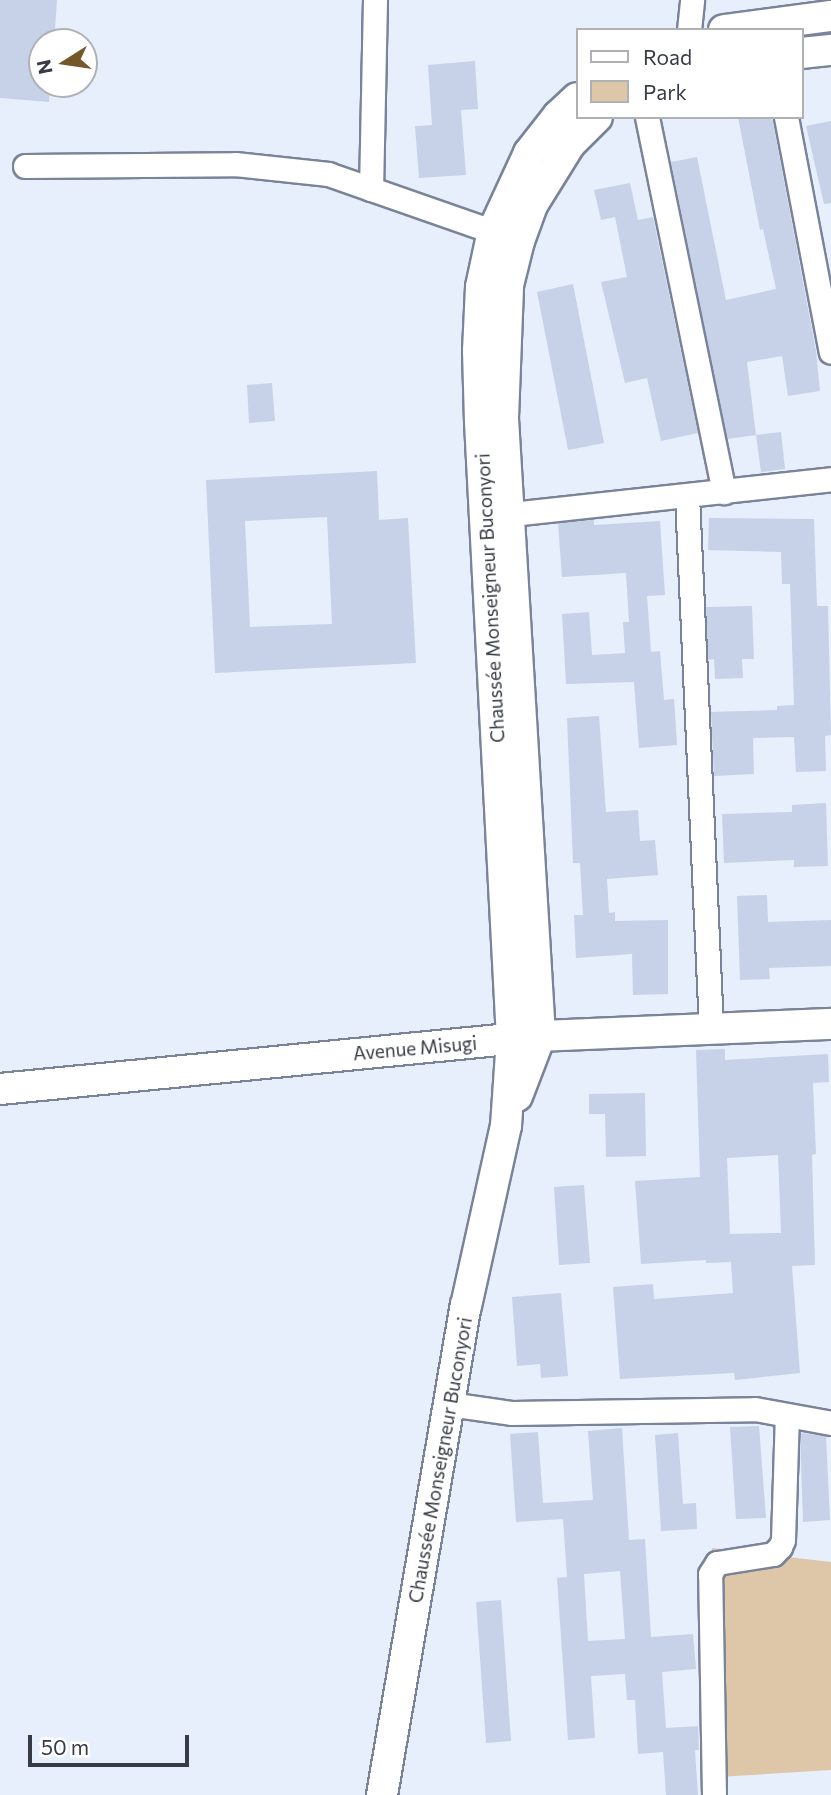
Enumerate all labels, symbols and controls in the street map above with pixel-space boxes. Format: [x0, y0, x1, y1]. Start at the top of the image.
north arrow [28, 28, 98, 98]
legend [576, 28, 803, 119]
text: Road [643, 44, 692, 69]
text: N [31, 58, 57, 76]
text: Park [643, 79, 687, 104]
street label: Chaussée Monseigneur Buconyori [471, 453, 509, 743]
street label: Avenue Misugi [352, 1031, 478, 1065]
street label: Chaussée Monseigneur Buconyori [404, 1315, 476, 1605]
scale bar [32, 1722, 192, 1766]
text: 50 m [41, 1734, 89, 1759]

